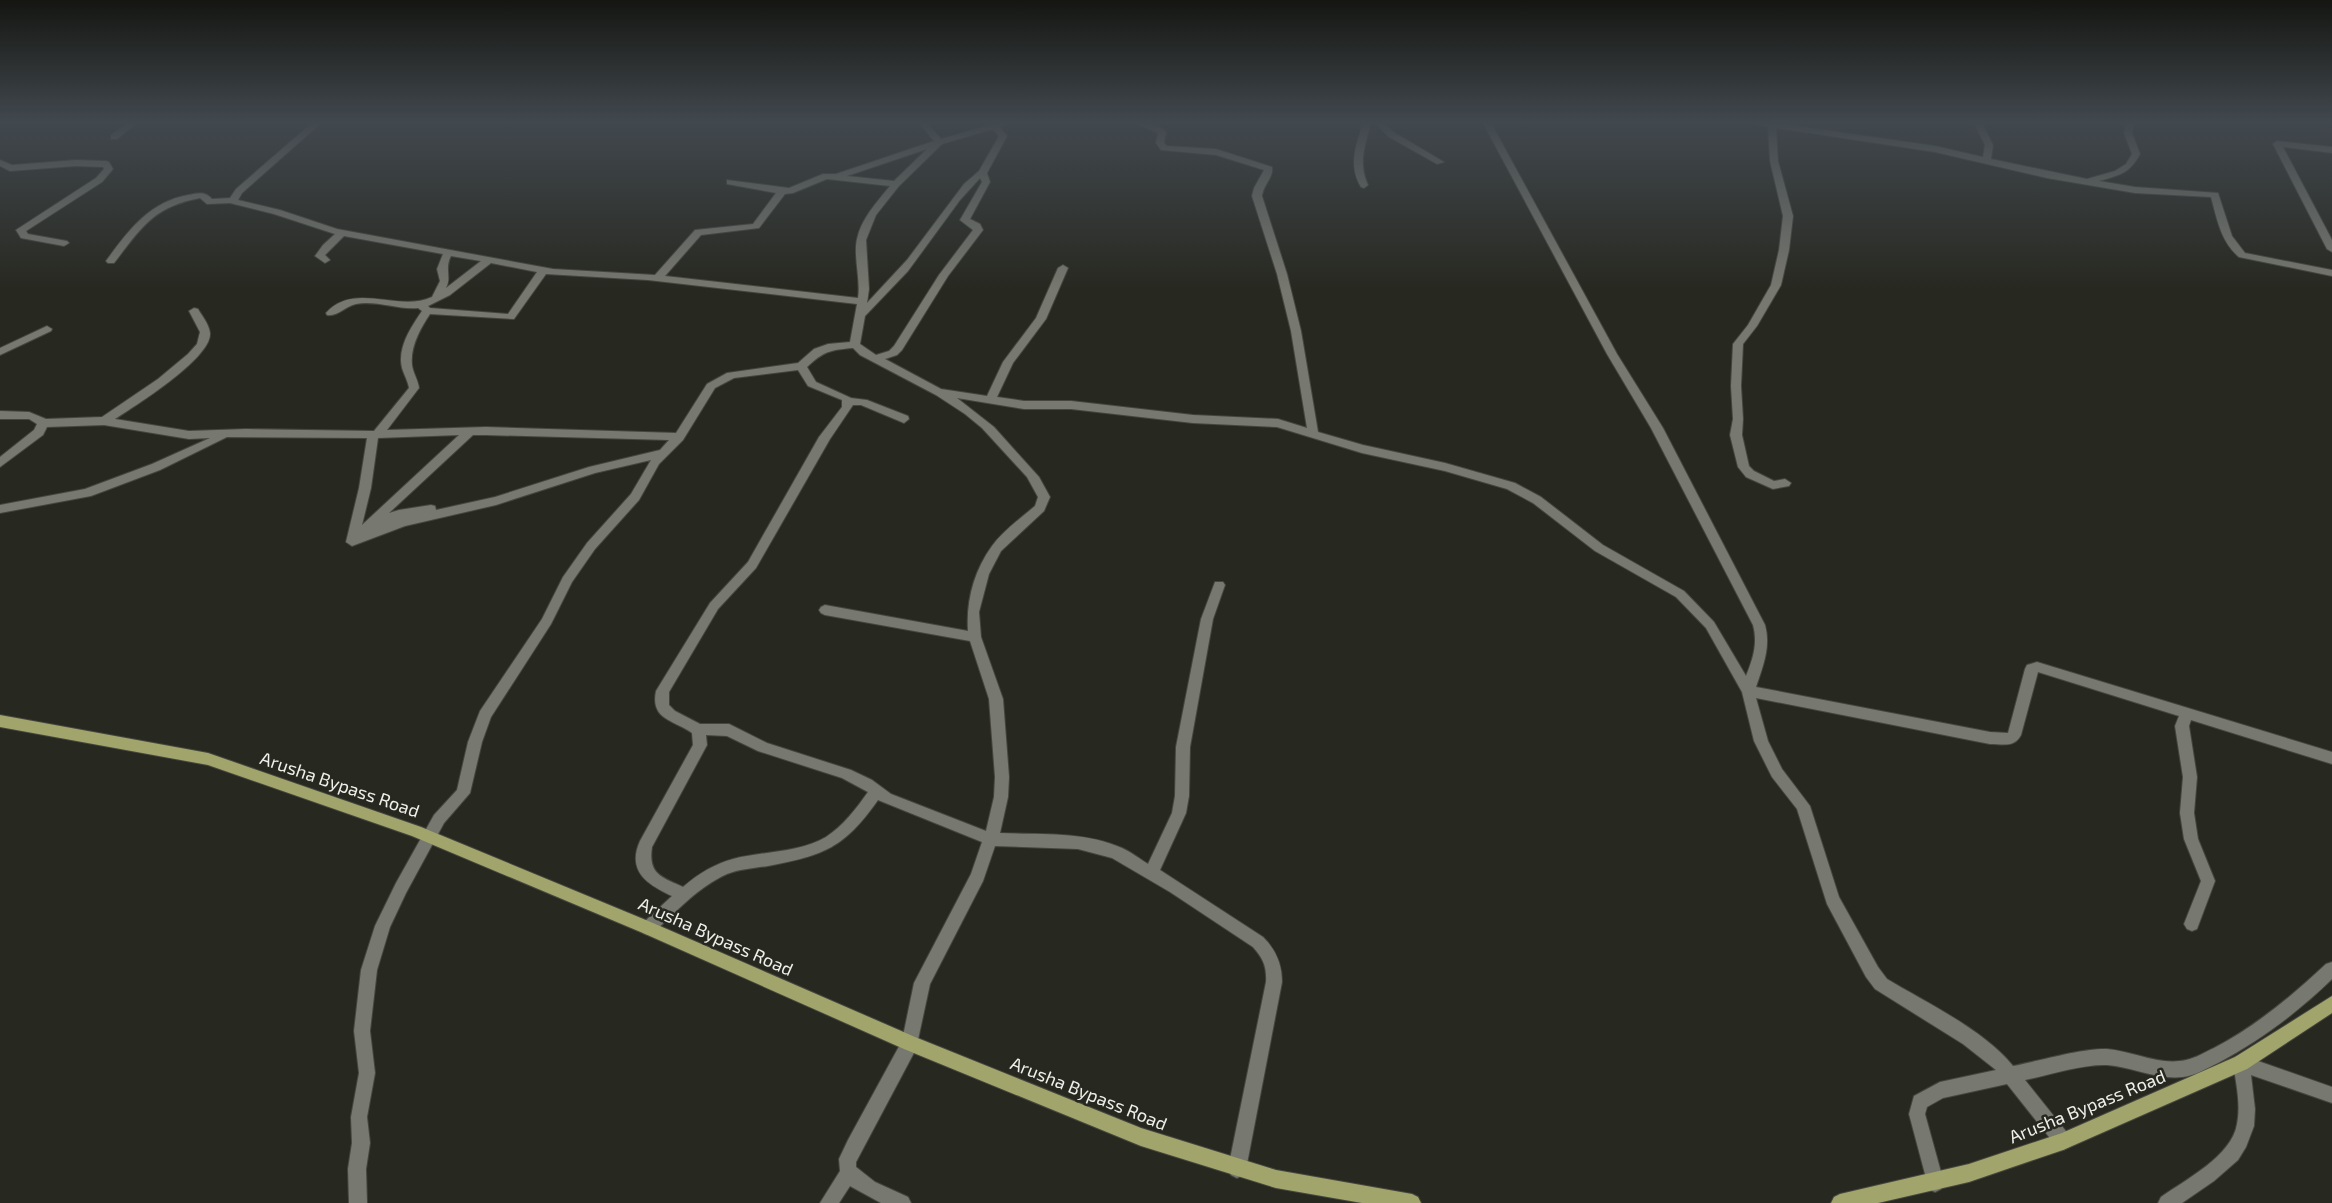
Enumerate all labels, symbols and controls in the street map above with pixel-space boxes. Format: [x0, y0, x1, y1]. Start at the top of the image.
street label: Arusha Bypass Road [257, 746, 423, 822]
street label: Arusha Bypass Road [635, 892, 797, 980]
street label: Arusha Bypass Road [1007, 1052, 1171, 1134]
street label: Arusha Bypass Road [2005, 1065, 2169, 1147]

